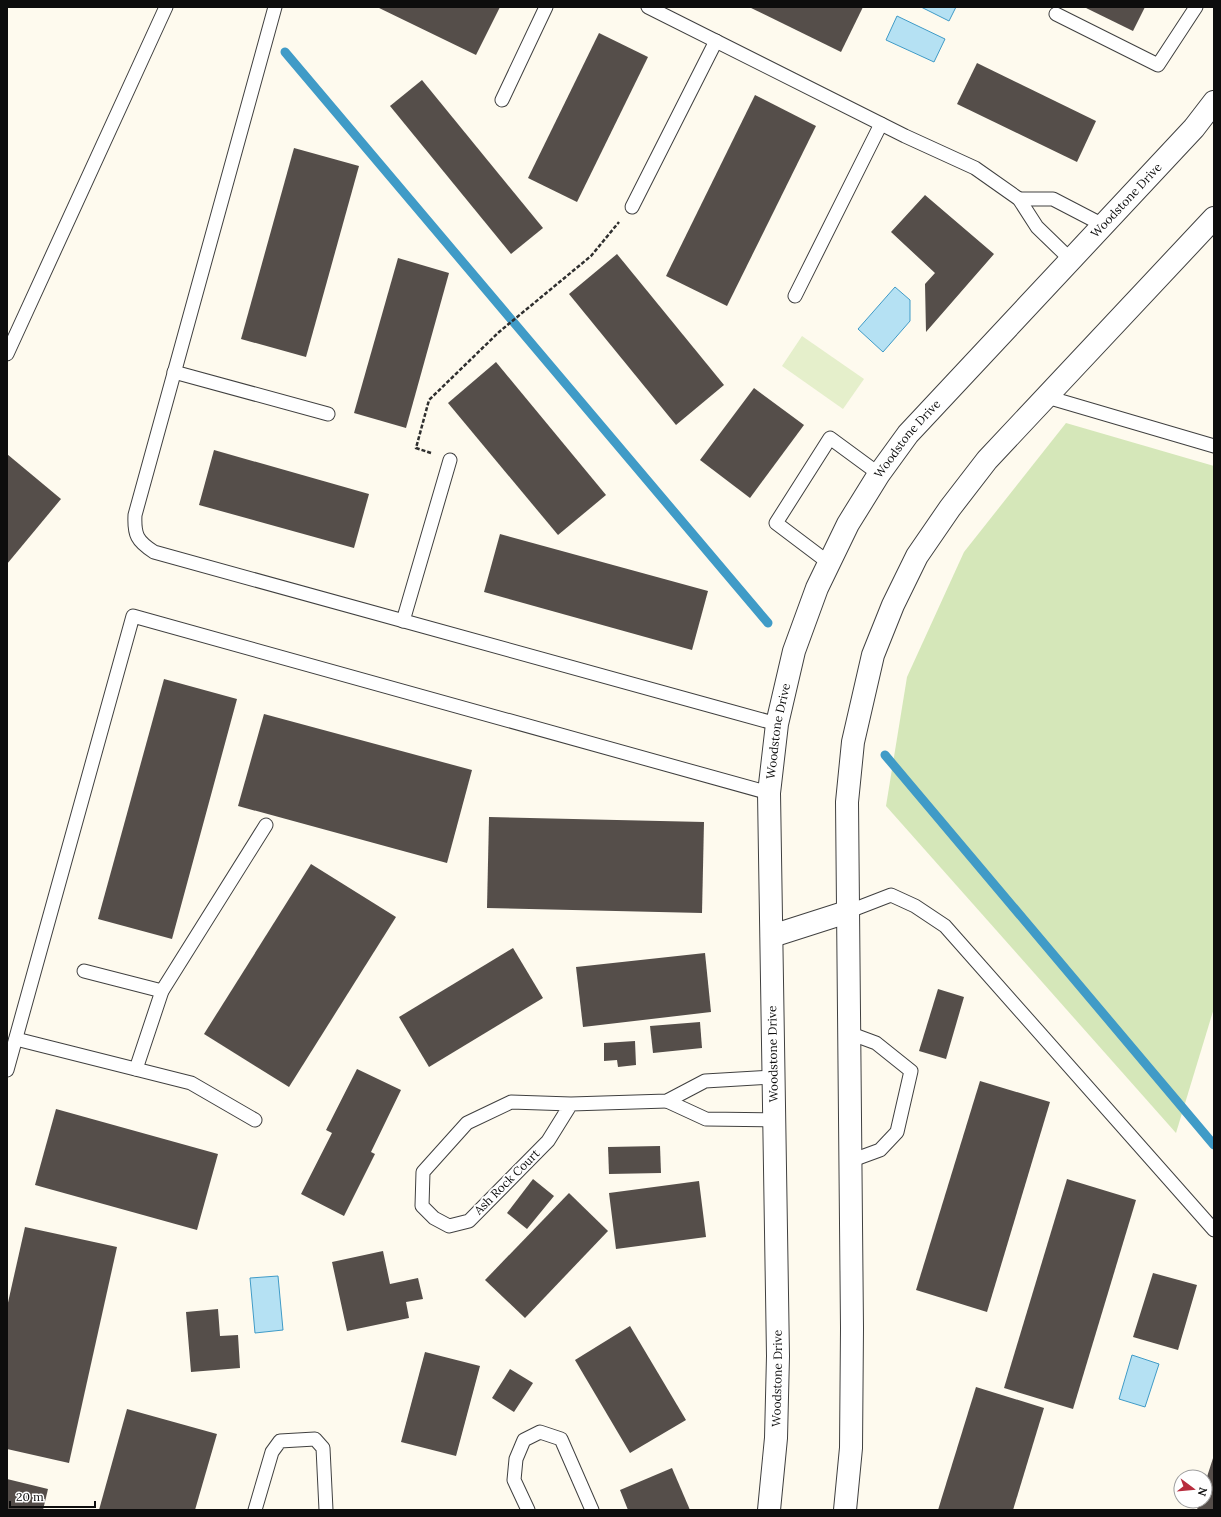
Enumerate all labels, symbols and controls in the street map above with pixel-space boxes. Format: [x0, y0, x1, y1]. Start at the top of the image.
street label: Woodstone Drive [1087, 159, 1165, 241]
street label: Woodstone Drive [871, 396, 944, 481]
street label: Woodstone Drive [763, 681, 793, 780]
street label: Woodstone Drive [764, 1005, 781, 1103]
street label: Ash Rock Court [470, 1146, 543, 1218]
street label: Woodstone Drive [768, 1329, 785, 1427]
north arrow [1173, 1469, 1213, 1509]
scale bar [10, 1483, 95, 1509]
text: N [1195, 1486, 1211, 1498]
text: 20 m [16, 1489, 44, 1504]

